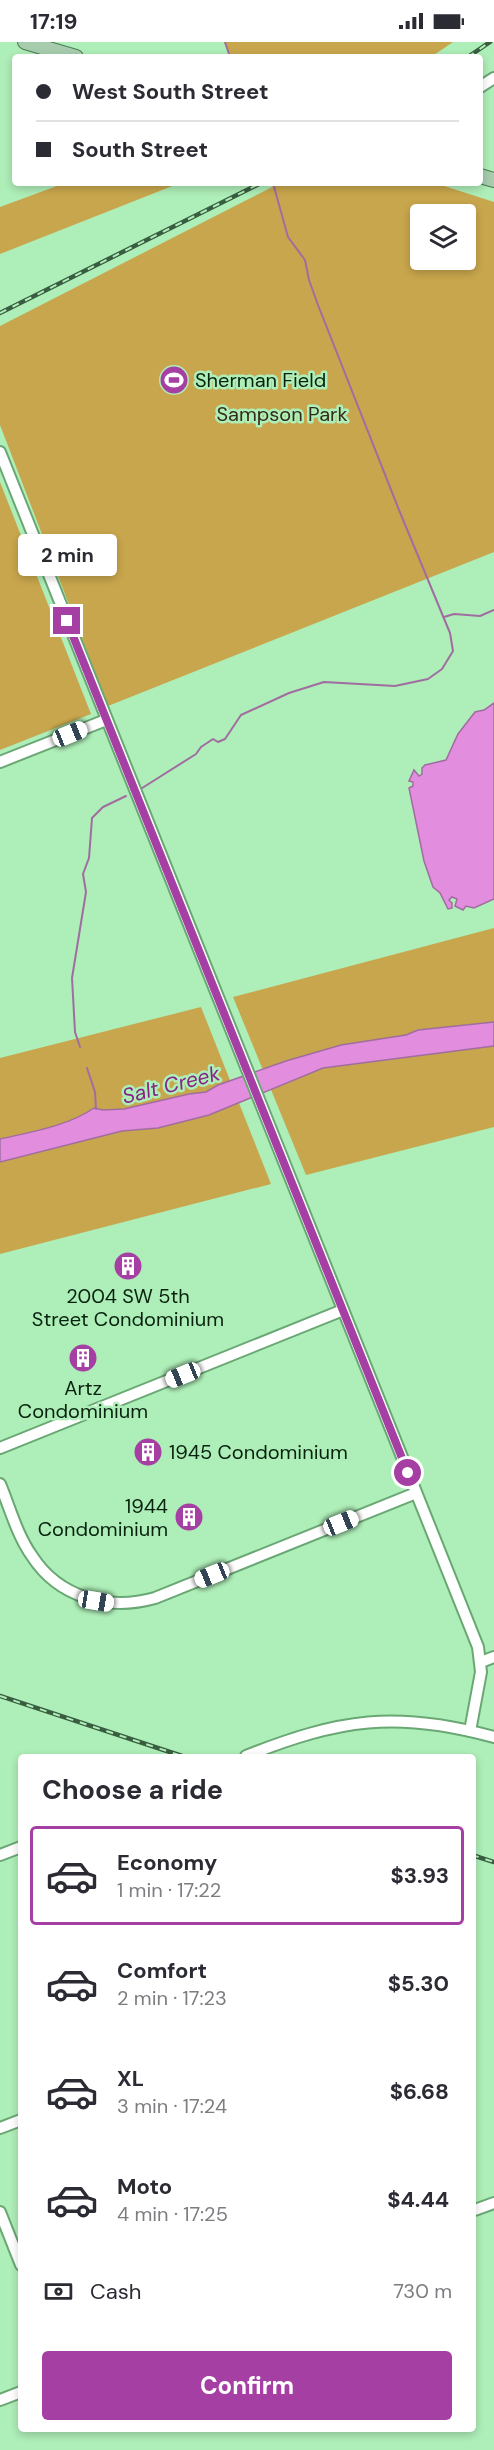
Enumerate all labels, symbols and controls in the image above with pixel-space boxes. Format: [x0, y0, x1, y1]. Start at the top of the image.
text: 17:19 [30, 7, 77, 36]
text: West South Street [72, 77, 269, 106]
text: South Street [72, 135, 208, 164]
map controls [410, 204, 476, 270]
button: layers [410, 204, 476, 270]
sports icon: Sherman Field [158, 364, 190, 396]
place label: Sherman Field [195, 367, 326, 393]
park label: Sampson Park [216, 401, 348, 427]
callout: 2 min [17, 534, 116, 576]
text: 2 min [41, 542, 94, 568]
route end [53, 607, 80, 634]
car [50, 719, 90, 749]
water label: Salt Creek [119, 1059, 223, 1111]
building icon: 2004 SW 5th Street Condominium [112, 1250, 144, 1282]
place label: 2004 SW 5th Street Condominium [32, 1283, 224, 1332]
building icon: Artz Condominium [67, 1342, 99, 1374]
car [163, 1360, 203, 1390]
place label: Artz Condominium [18, 1375, 148, 1424]
building icon: 1945 Condominium [132, 1436, 164, 1468]
place label: 1945 Condominium [169, 1439, 348, 1465]
route start [394, 1459, 421, 1486]
place label: 1944 Condominium [38, 1493, 168, 1542]
building icon: 1944 Condominium [173, 1501, 205, 1533]
car [321, 1508, 361, 1538]
car [192, 1560, 232, 1590]
car [77, 1589, 115, 1613]
text: Choose a ride [42, 1772, 223, 1807]
text: Economy [117, 1848, 217, 1877]
icon: car [45, 1849, 99, 1903]
text: $3.93 [390, 1861, 449, 1890]
text: 1 min · 17:22 [117, 1877, 221, 1903]
text: Comfort [117, 1956, 207, 1985]
icon: car [45, 1957, 99, 2011]
text: $5.30 [388, 1969, 449, 1998]
text: 2 min · 17:23 [117, 1985, 227, 2011]
text: XL [117, 2064, 144, 2093]
icon: car [45, 2065, 99, 2119]
text: $6.68 [390, 2077, 449, 2106]
text: 3 min · 17:24 [117, 2093, 227, 2119]
text: Moto [117, 2172, 172, 2201]
icon: car [45, 2173, 99, 2227]
text: $4.44 [387, 2185, 449, 2214]
text: 4 min · 17:25 [117, 2201, 228, 2227]
icon: cash [42, 2275, 75, 2308]
text: Cash [90, 2277, 141, 2306]
text: 730 m [393, 2278, 452, 2304]
button: Confirm [42, 2351, 452, 2420]

